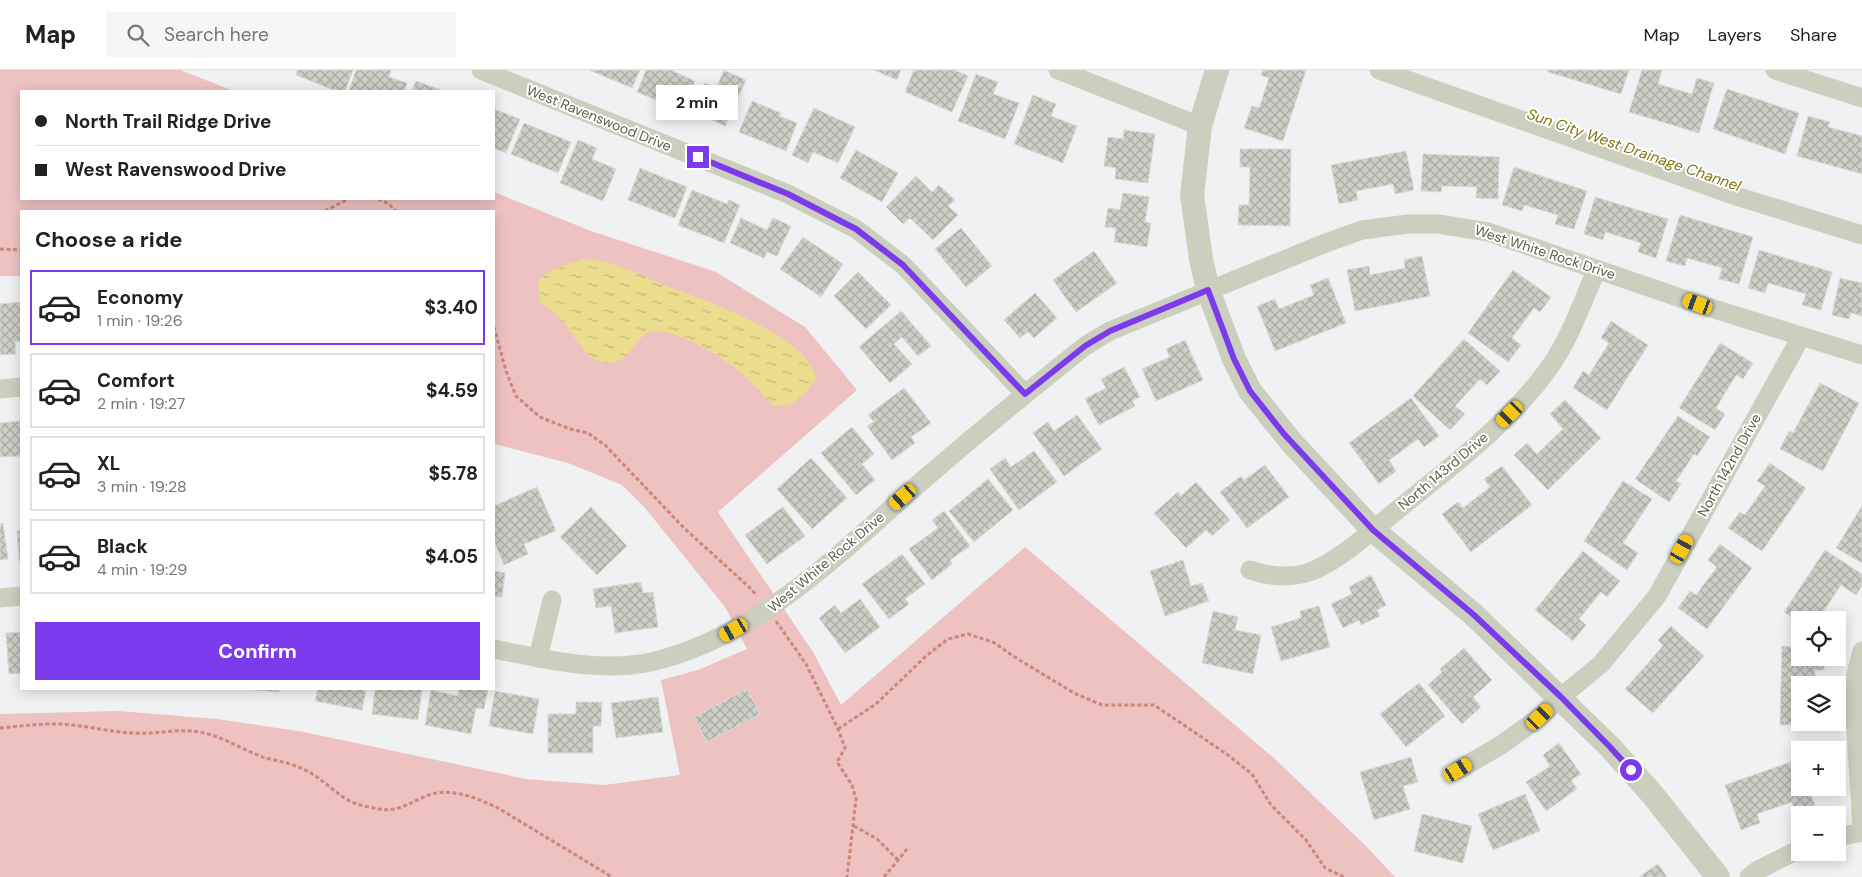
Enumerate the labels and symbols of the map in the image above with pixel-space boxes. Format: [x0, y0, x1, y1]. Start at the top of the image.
street label: West Ravenswood Drive [524, 81, 674, 155]
callout: 2 min [657, 84, 739, 119]
water label: Sun City West Drainage Channel [1524, 104, 1744, 196]
route end [687, 146, 709, 168]
street label: West White Rock Drive [1472, 221, 1618, 283]
car [1681, 292, 1714, 316]
car [1494, 398, 1525, 430]
street label: North 142nd Drive [1693, 410, 1765, 520]
street label: North 143rd Drive [1394, 428, 1492, 514]
car [886, 481, 919, 513]
street label: West White Rock Drive [764, 508, 888, 616]
car [1668, 532, 1695, 566]
car [717, 616, 750, 644]
car [1524, 701, 1556, 733]
car [1441, 756, 1474, 784]
route start [1620, 759, 1642, 781]

